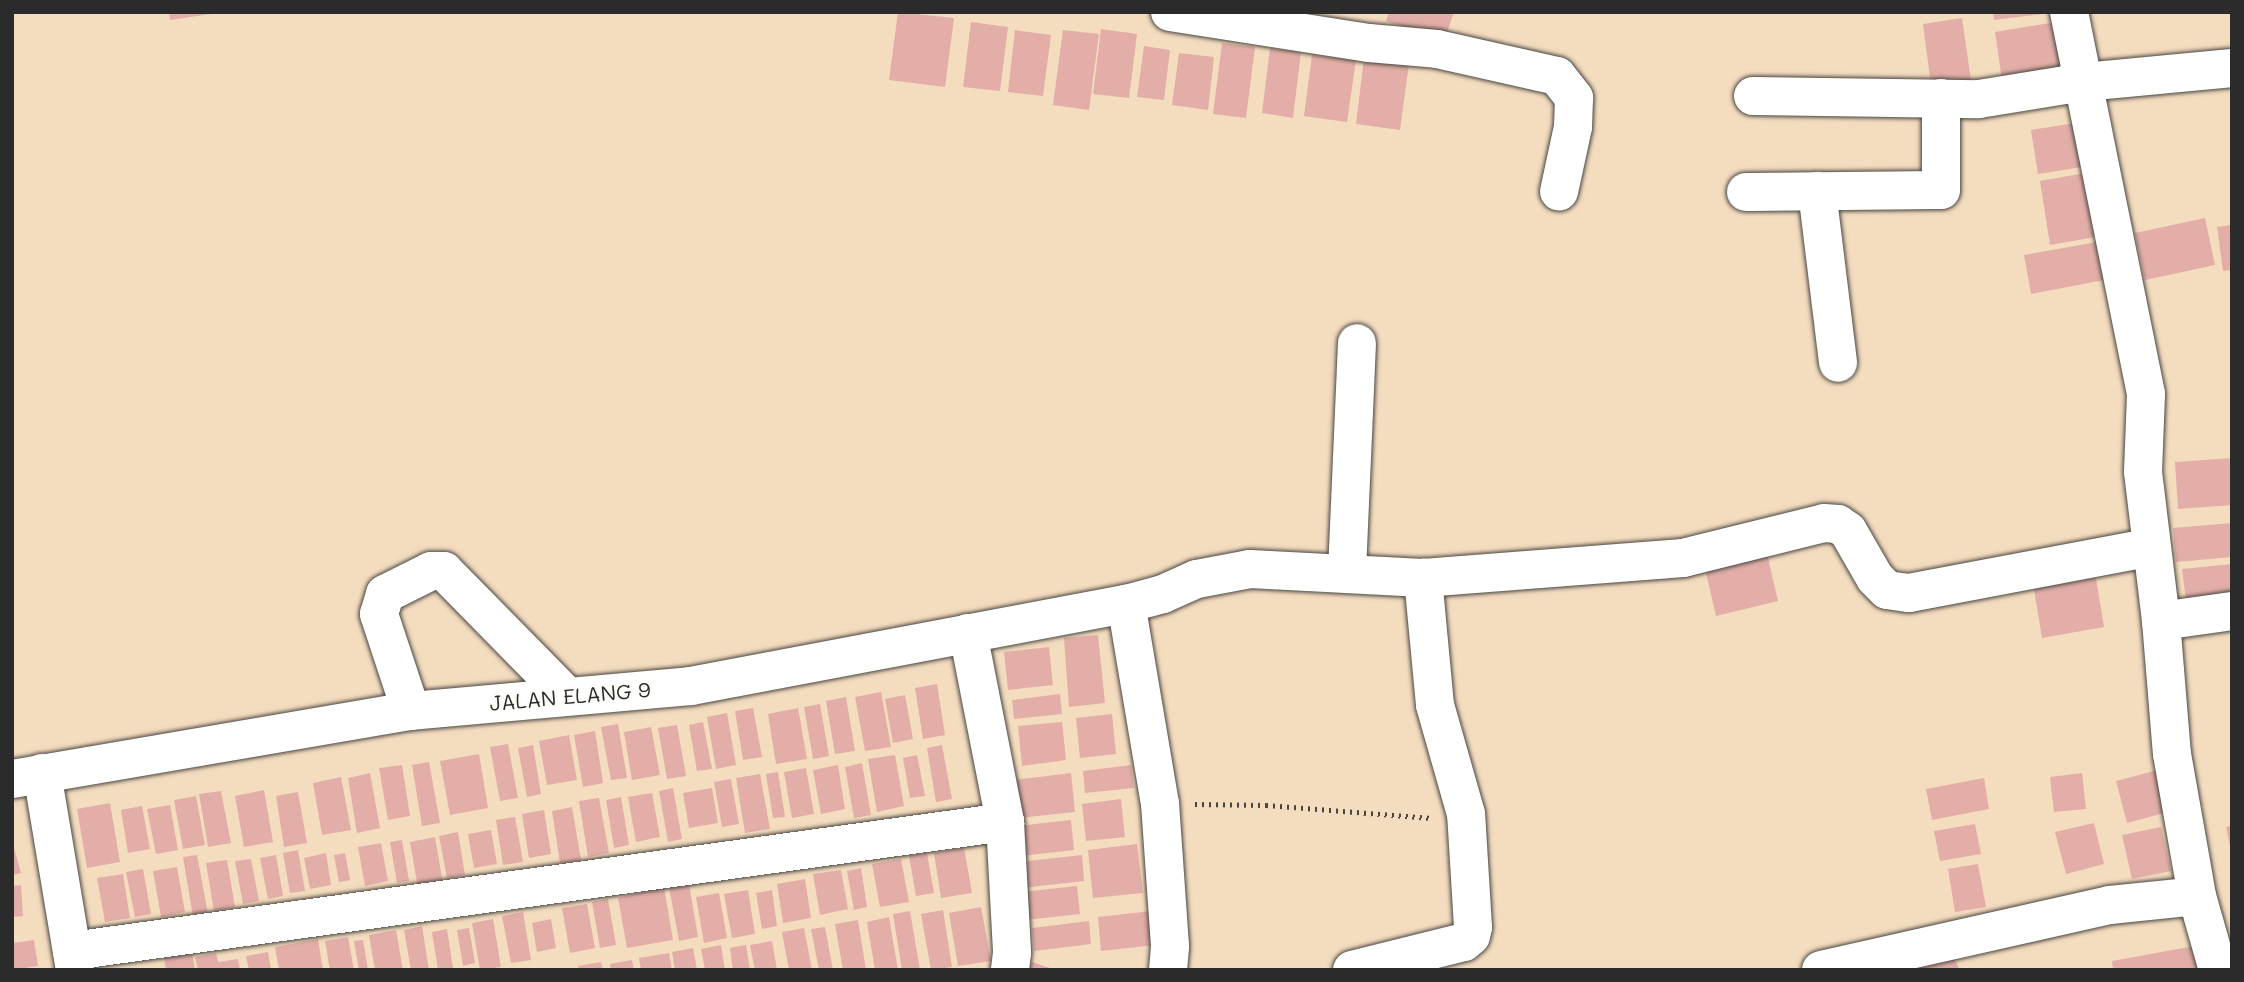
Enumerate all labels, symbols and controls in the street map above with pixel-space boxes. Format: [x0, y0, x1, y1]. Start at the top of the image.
street label: JALAN ELANG 9 [488, 676, 652, 716]

